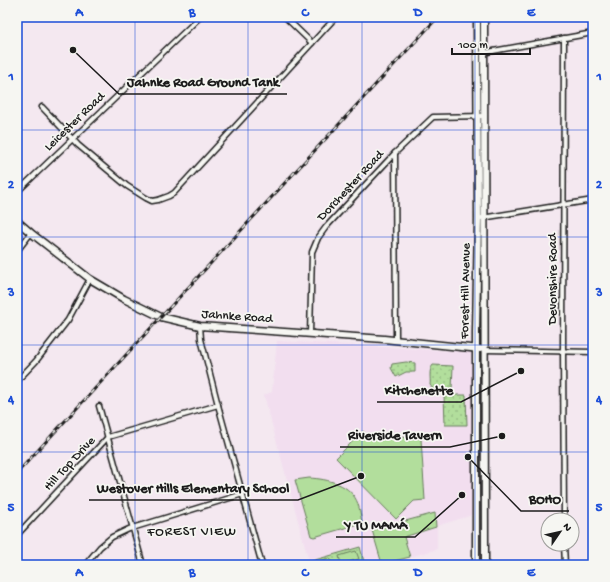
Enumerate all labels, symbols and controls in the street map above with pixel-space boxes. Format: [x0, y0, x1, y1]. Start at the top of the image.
text: A [74, 6, 84, 21]
text: B [188, 6, 197, 21]
text: C [300, 6, 310, 21]
text: D [413, 6, 423, 21]
text: E [527, 6, 536, 21]
scale bar [452, 30, 530, 56]
text: 100 m [457, 39, 488, 53]
callout: Jahnke Road Ground Tank [119, 68, 287, 94]
text: 1 [7, 70, 14, 85]
text: 1 [595, 70, 602, 85]
text: Jahnke Road Ground Tank [126, 75, 281, 92]
street label: Leicester Road [42, 88, 109, 155]
street label: Dorchester Road [314, 147, 388, 225]
text: 2 [8, 178, 15, 193]
text: 2 [596, 178, 603, 193]
street label: Devonshire Road [546, 232, 561, 326]
street label: Forest Hill Avenue [458, 243, 474, 340]
text: 3 [7, 286, 15, 301]
text: 3 [595, 286, 603, 301]
street label: Jahnke Road [201, 307, 274, 327]
callout: Kitchenette [377, 376, 461, 402]
text: Kitchenette [384, 383, 454, 400]
text: 4 [7, 393, 15, 408]
text: 4 [595, 393, 603, 408]
callout: Riverside Tavern [340, 421, 450, 447]
text: Riverside Tavern [347, 428, 442, 445]
street label: Hill Top Drive [41, 434, 99, 494]
callout: Westover Hills Elementary School [89, 474, 298, 500]
text: Westover Hills Elementary School [96, 481, 289, 498]
callout: BOHO [521, 485, 569, 511]
text: BOHO [528, 492, 562, 509]
text: 5 [8, 501, 15, 516]
text: 5 [596, 501, 603, 516]
callout: Y TU MAMÁ [336, 511, 415, 537]
north arrow [540, 512, 580, 552]
text: Y TU MAMÁ [343, 517, 409, 535]
text: N [560, 521, 574, 534]
district label: FOREST VIEW [146, 524, 237, 541]
text: A [74, 566, 84, 581]
text: B [188, 566, 197, 581]
text: C [300, 566, 310, 581]
text: D [413, 566, 423, 581]
text: E [527, 566, 536, 581]

